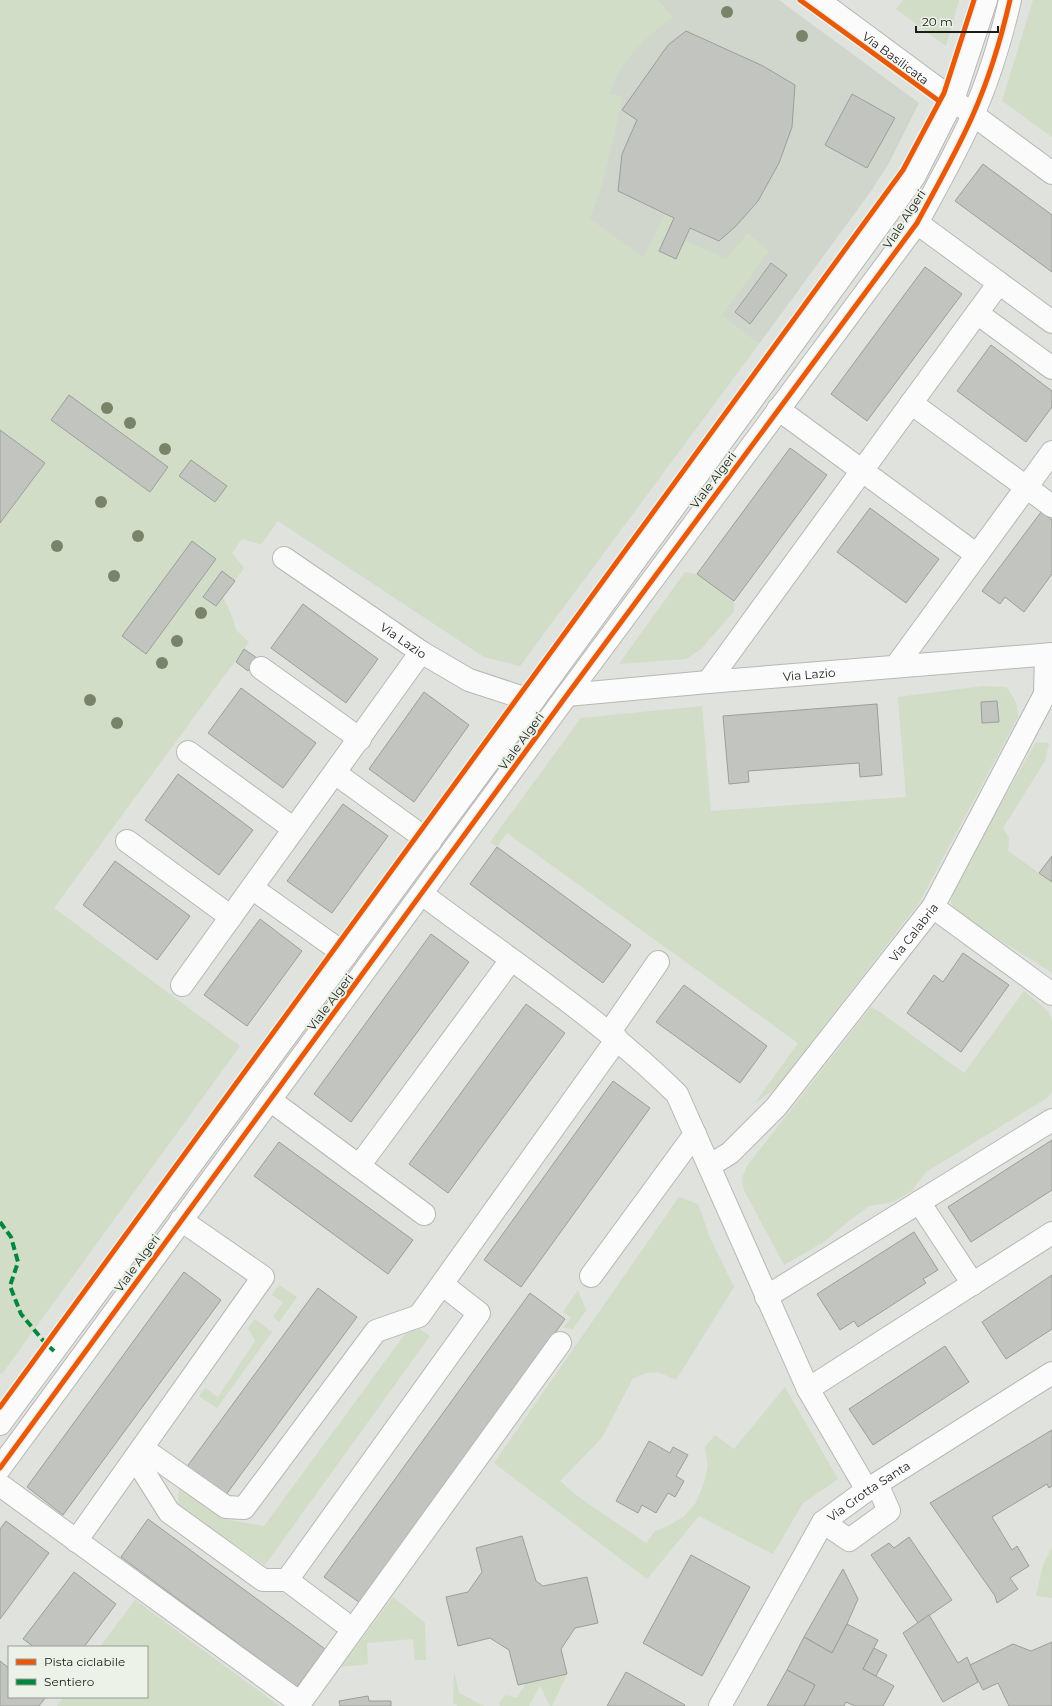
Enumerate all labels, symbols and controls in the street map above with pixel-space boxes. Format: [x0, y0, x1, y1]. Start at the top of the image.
scale bar [916, 8, 998, 34]
text: 20 m [922, 14, 953, 29]
street label: Via Basilicata [860, 28, 932, 87]
street label: Viale Algeri [879, 187, 929, 251]
street label: Viale Algeri [687, 449, 739, 511]
street label: Via Lazio [378, 619, 429, 661]
street label: Via Lazio [782, 664, 836, 683]
street label: Viale Algeri [495, 709, 547, 773]
street label: Via Calabria [886, 900, 941, 965]
street label: Viale Algeri [304, 971, 356, 1033]
street label: Viale Algeri [111, 1231, 163, 1295]
street label: Via Grotta Santa [824, 1457, 913, 1524]
legend [8, 1646, 148, 1698]
text: Pista ciclabile [44, 1654, 125, 1669]
text: Sentiero [44, 1674, 94, 1689]

